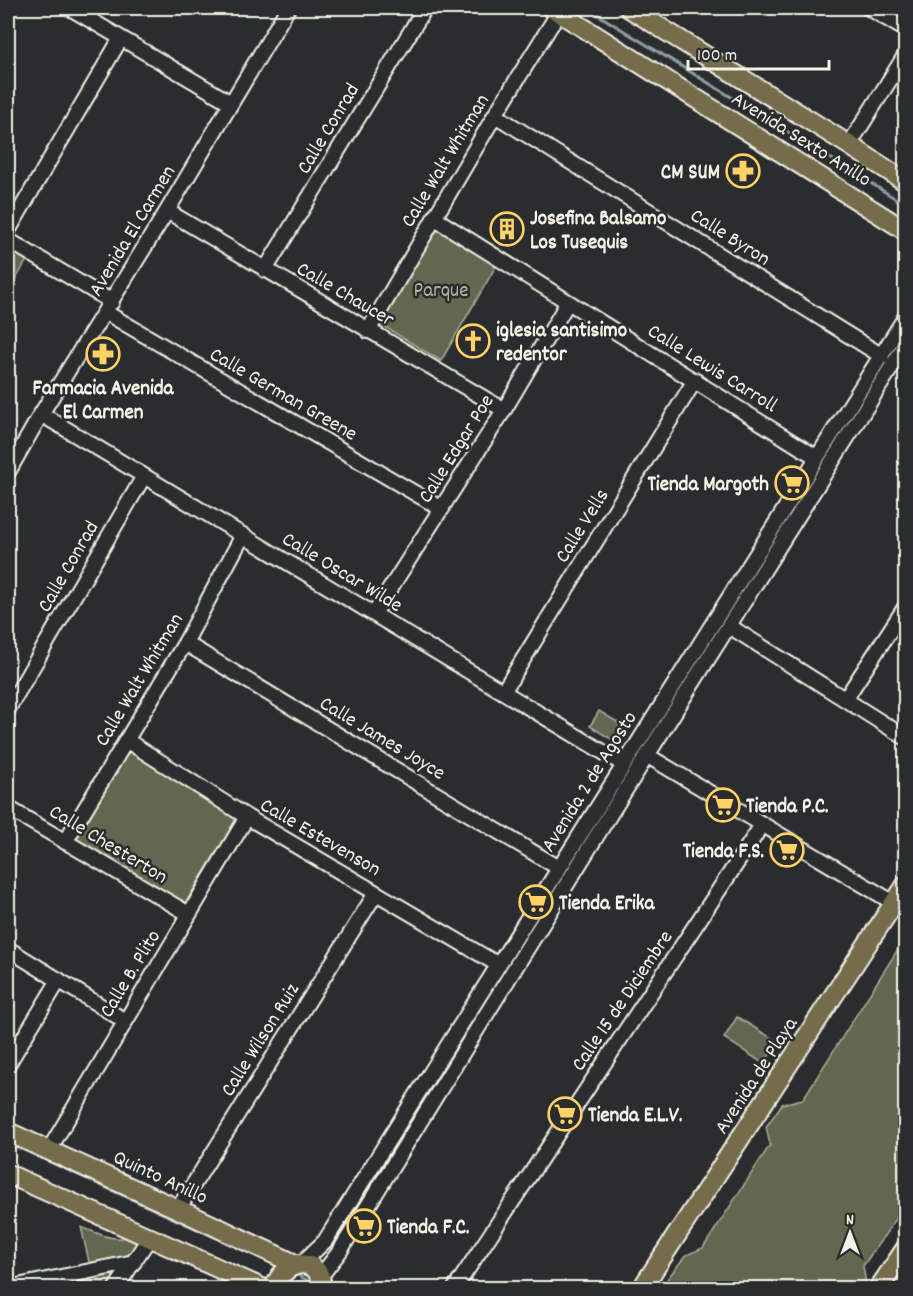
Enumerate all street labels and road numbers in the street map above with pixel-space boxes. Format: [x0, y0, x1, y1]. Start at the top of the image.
street label: Calle Conrad [291, 78, 368, 181]
street label: Avenida Sexto Anillo [725, 85, 876, 196]
street label: Calle Walt Whitman [395, 89, 498, 234]
street label: Avenida El Carmen [83, 160, 185, 303]
street label: Calle Byron [683, 202, 775, 275]
street label: Calle Chaucer [290, 255, 399, 336]
street label: Calle Lewis Carroll [641, 318, 782, 422]
street label: Calle German Greene [203, 341, 362, 450]
street label: Calle Edgar Poe [412, 389, 503, 510]
street label: Calle Vells [549, 484, 618, 570]
street label: Calle Conrad [31, 516, 108, 619]
street label: Calle Oscar Wilde [275, 526, 407, 621]
street label: Calle Walt Whitman [89, 608, 192, 753]
street label: Calle James Joyce [313, 690, 450, 789]
street label: Avenida 2 de Agosto [535, 706, 646, 859]
street label: Calle Estevenson [253, 792, 386, 885]
street label: Calle Chesterton [42, 798, 173, 893]
street label: Calle B. Plito [93, 925, 170, 1024]
street label: Calle 15 de Diciembre [565, 925, 682, 1078]
street label: Calle Wilson Ruiz [215, 978, 308, 1103]
street label: Avenida de Playa [708, 1011, 807, 1141]
street label: Quinto Anillo [108, 1144, 212, 1214]

